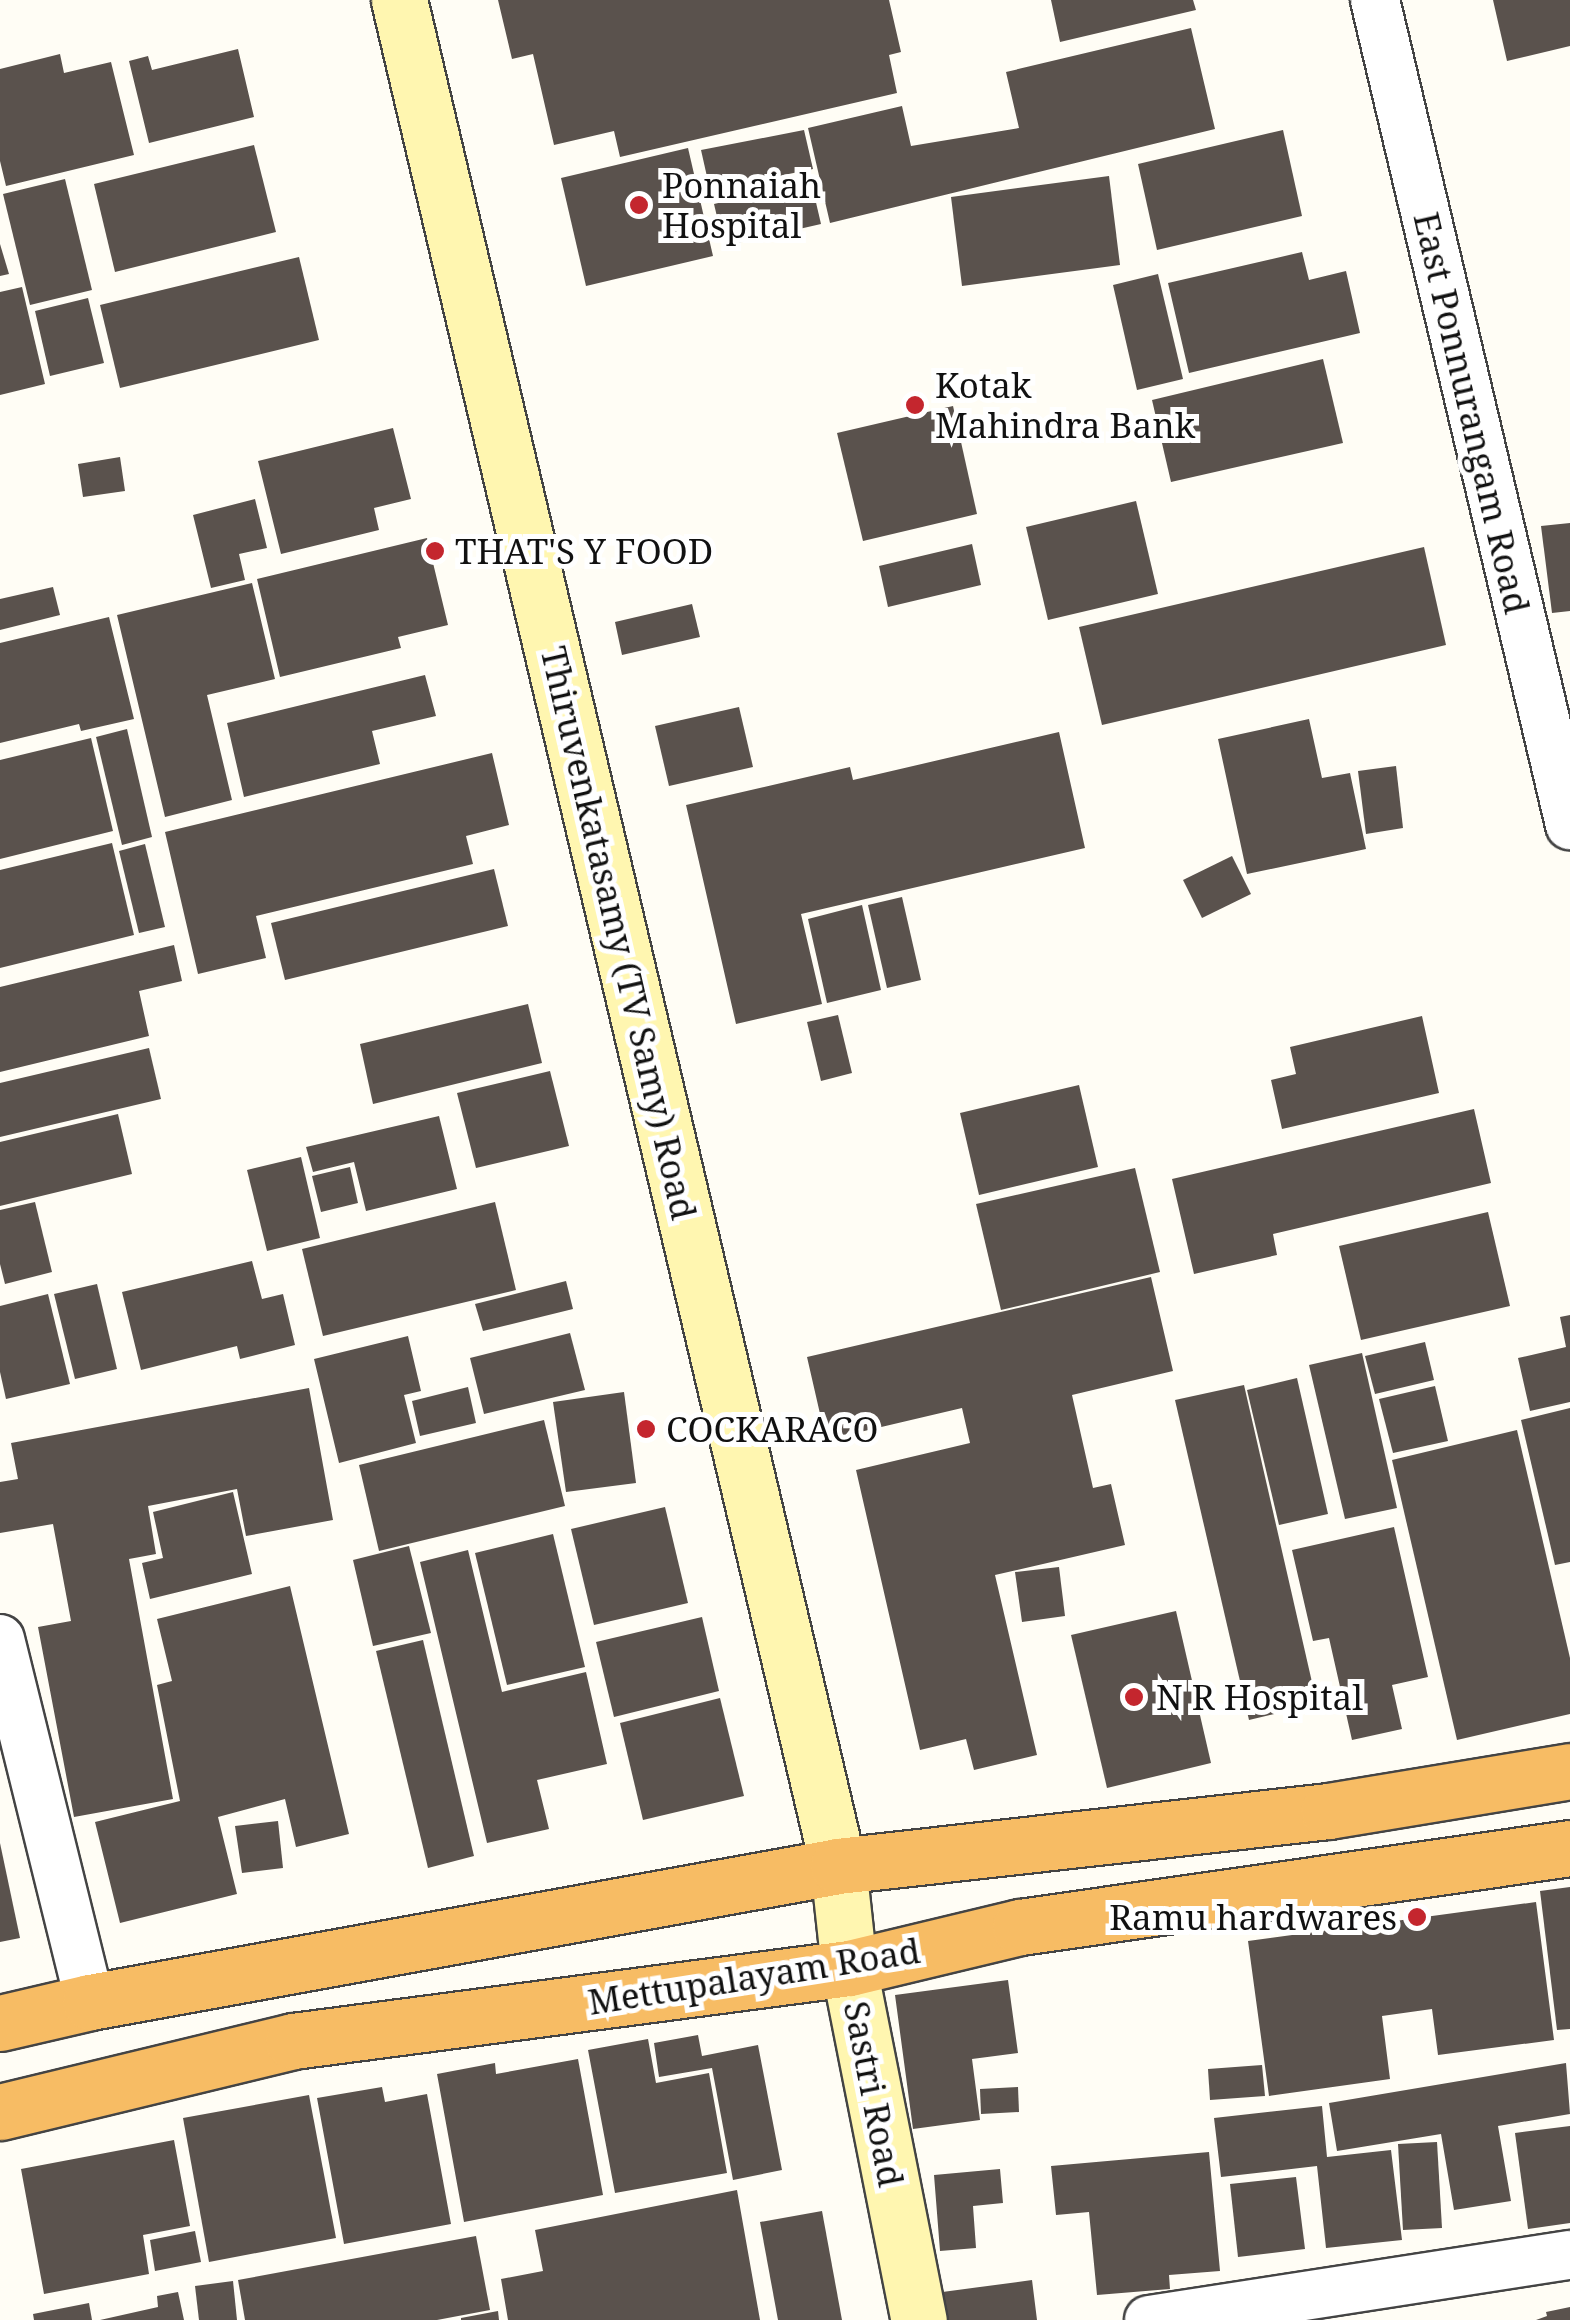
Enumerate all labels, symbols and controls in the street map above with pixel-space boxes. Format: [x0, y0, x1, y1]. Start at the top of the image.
place label: Ponnaiah Hospital [662, 164, 821, 246]
marker: Ponnaiah Hospital [626, 192, 652, 218]
street label: East Ponnurangam Road [1405, 208, 1539, 618]
place label: Kotak Mahindra Bank [935, 364, 1195, 446]
marker: Kotak Mahindra Bank [904, 394, 926, 416]
place label: THAT'S Y FOOD [455, 530, 713, 572]
marker: THAT'S Y FOOD [424, 540, 446, 562]
street label: Thiruvenkatasamy (TV Samy) Road [533, 642, 705, 1224]
place label: COCKARACO [666, 1408, 879, 1450]
marker: COCKARACO [635, 1418, 657, 1440]
place label: N R Hospital [1156, 1676, 1363, 1718]
marker: N R Hospital [1121, 1684, 1147, 1710]
place label: Ramu hardwares [1109, 1896, 1397, 1938]
marker: Ramu hardwares [1406, 1906, 1428, 1928]
street label: Mettupalayam Road [585, 1929, 923, 2023]
street label: Sastri Road [835, 1998, 913, 2190]

